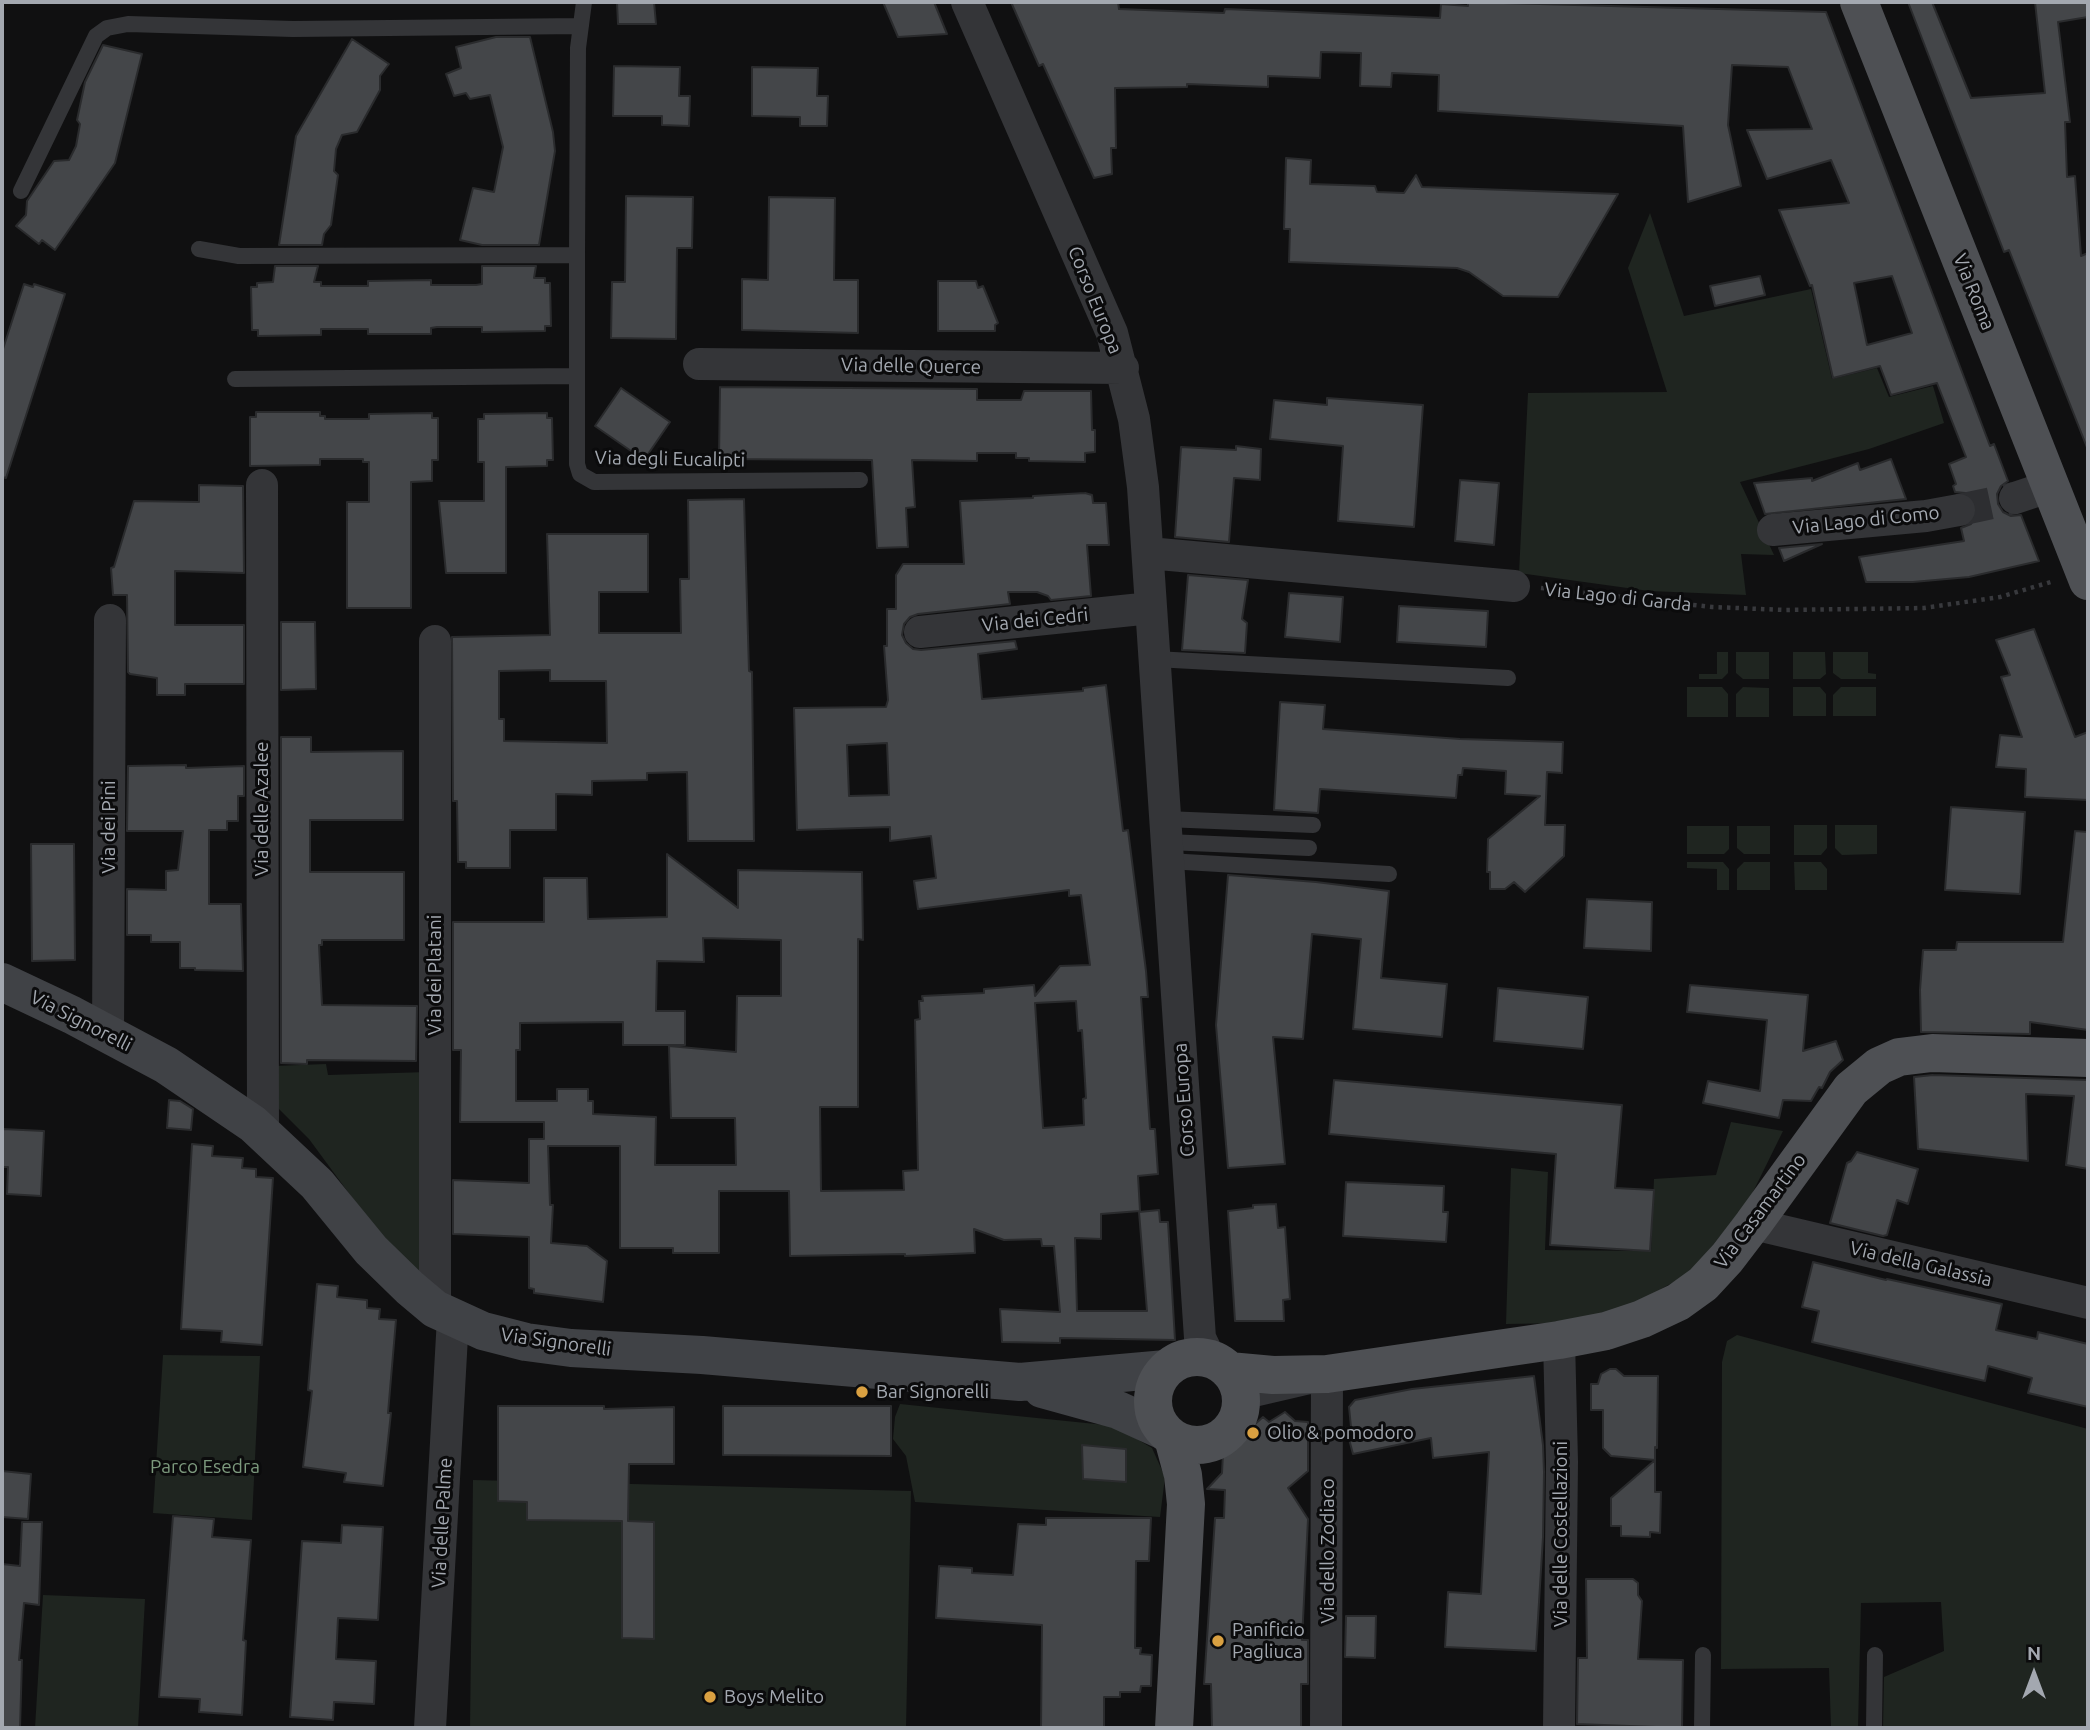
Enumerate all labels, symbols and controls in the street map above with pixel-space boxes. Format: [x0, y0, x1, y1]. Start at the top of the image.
street label: Corso Europa [1063, 243, 1127, 357]
street label: Via Roma [1948, 250, 2000, 334]
street label: Via delle Querce [841, 353, 981, 379]
street label: Via degli Eucalipti [595, 446, 745, 472]
street label: Via Lago di Como [1791, 501, 1941, 539]
street label: Via Lago di Garda [1543, 578, 1693, 616]
street label: Via dei Cedri [981, 603, 1089, 637]
street label: Via delle Azalee [251, 742, 273, 876]
street label: Via dei Pini [98, 780, 120, 874]
street label: Via dei Platani [424, 915, 446, 1035]
street label: Via Signorelli [26, 986, 136, 1056]
street label: Corso Europa [1169, 1042, 1199, 1158]
street label: Via Casamartino [1709, 1149, 1811, 1273]
street label: Via della Galassia [1848, 1237, 1994, 1291]
street label: Via Signorelli [499, 1323, 613, 1361]
place label: Bar Signorelli [876, 1381, 989, 1403]
marker: Bar Signorelli [854, 1384, 870, 1400]
place label: Olio & pomodoro [1267, 1422, 1414, 1444]
marker: Olio & pomodoro [1245, 1425, 1261, 1441]
street label: Via delle Costellazioni [1550, 1441, 1572, 1627]
park label: Parco Esedra [150, 1456, 260, 1478]
street label: Via delle Palme [427, 1457, 457, 1589]
street label: Via dello Zodiaco [1317, 1478, 1339, 1624]
place label: Panificio Pagliuca [1232, 1619, 1305, 1663]
marker: Panificio Pagliuca [1210, 1633, 1226, 1649]
north arrow [1999, 1639, 2069, 1709]
text: N [2027, 1642, 2041, 1664]
place label: Boys Melito [724, 1686, 824, 1708]
marker: Boys Melito [702, 1689, 718, 1705]

